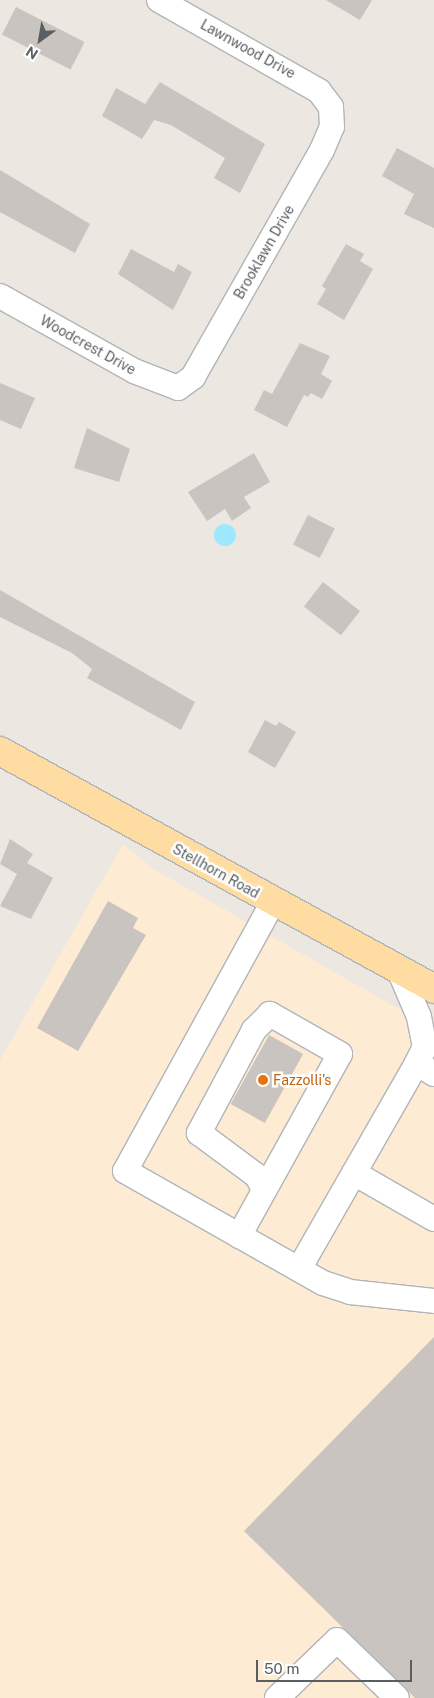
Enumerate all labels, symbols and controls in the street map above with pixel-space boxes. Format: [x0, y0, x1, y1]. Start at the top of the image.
north arrow [15, 15, 65, 65]
street label: Lawnwood Drive [198, 16, 298, 82]
text: N [23, 43, 41, 62]
street label: Brooklawn Drive [230, 202, 298, 302]
street label: Woodcrest Drive [37, 312, 139, 378]
street label: Stellhorn Road [170, 840, 262, 902]
place label: Fazzolli's [273, 1072, 331, 1088]
marker: Fazzolli's [257, 1074, 269, 1086]
scale bar [259, 1650, 415, 1682]
text: 50 m [264, 1660, 299, 1677]

